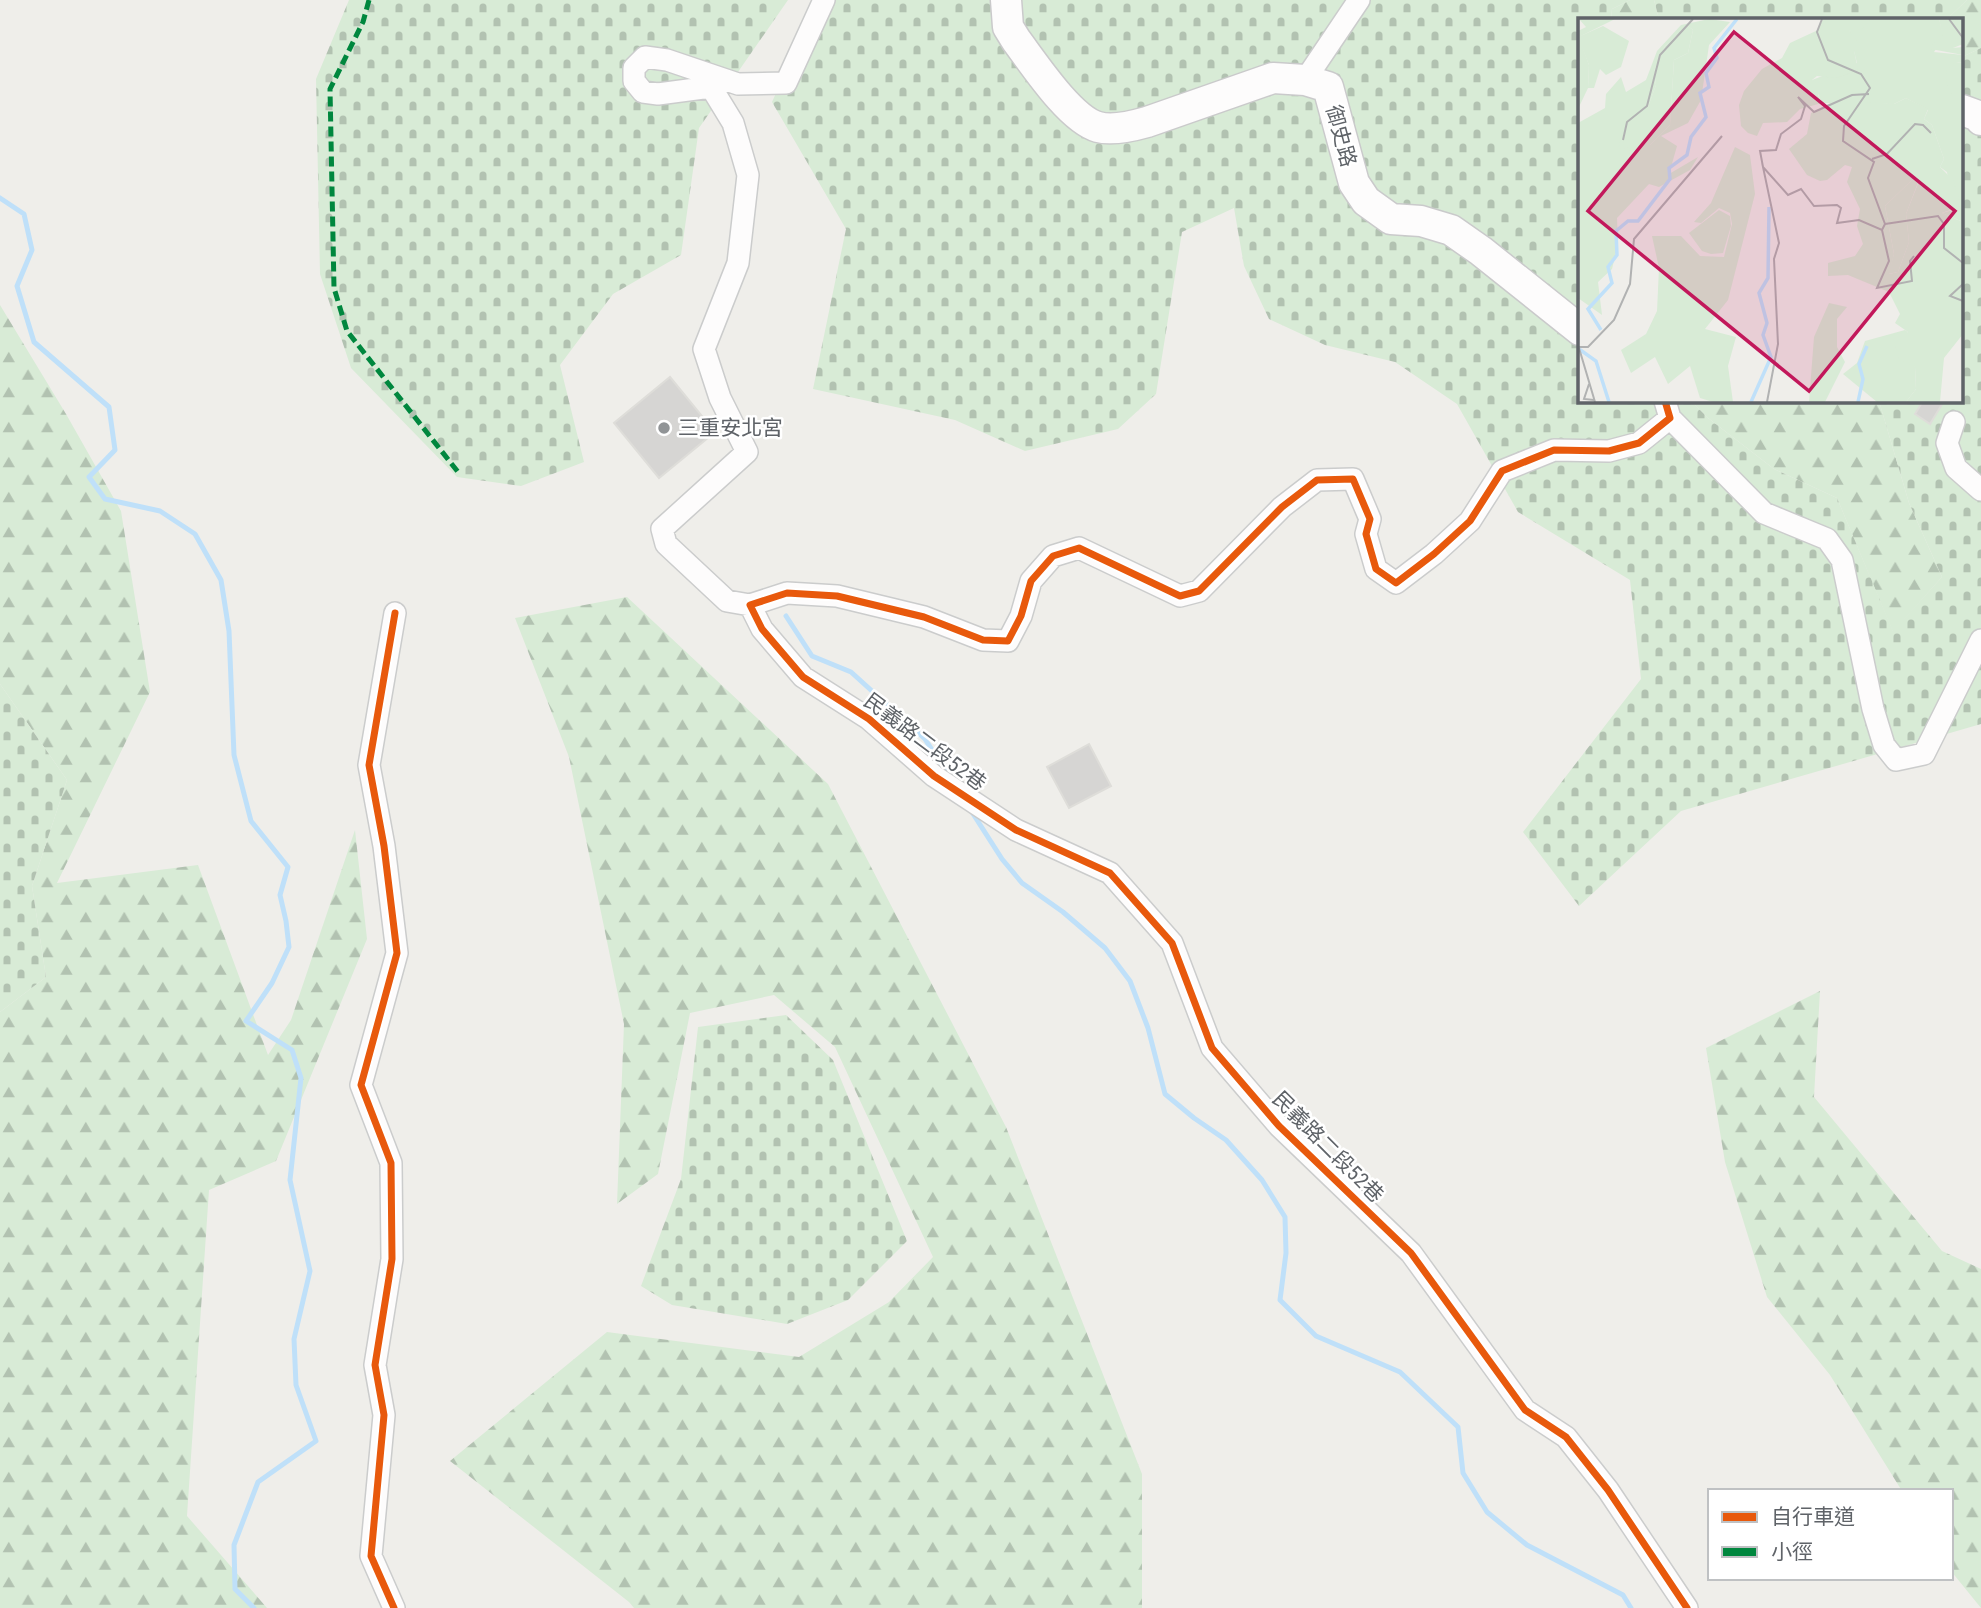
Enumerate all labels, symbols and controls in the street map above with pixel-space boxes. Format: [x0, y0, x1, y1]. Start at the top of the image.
inset map [1578, 18, 1964, 402]
street label: 御史路 [1321, 102, 1361, 170]
place label: 三重安北宮 [678, 416, 783, 440]
marker: 三重安北宮 [656, 420, 672, 436]
street label: 民義路二段52巷 [859, 688, 991, 796]
street label: 民義路二段52巷 [1268, 1087, 1388, 1207]
legend [1708, 1489, 1953, 1580]
text: 自行車道 [1771, 1505, 1855, 1529]
text: 小徑 [1771, 1540, 1813, 1564]

